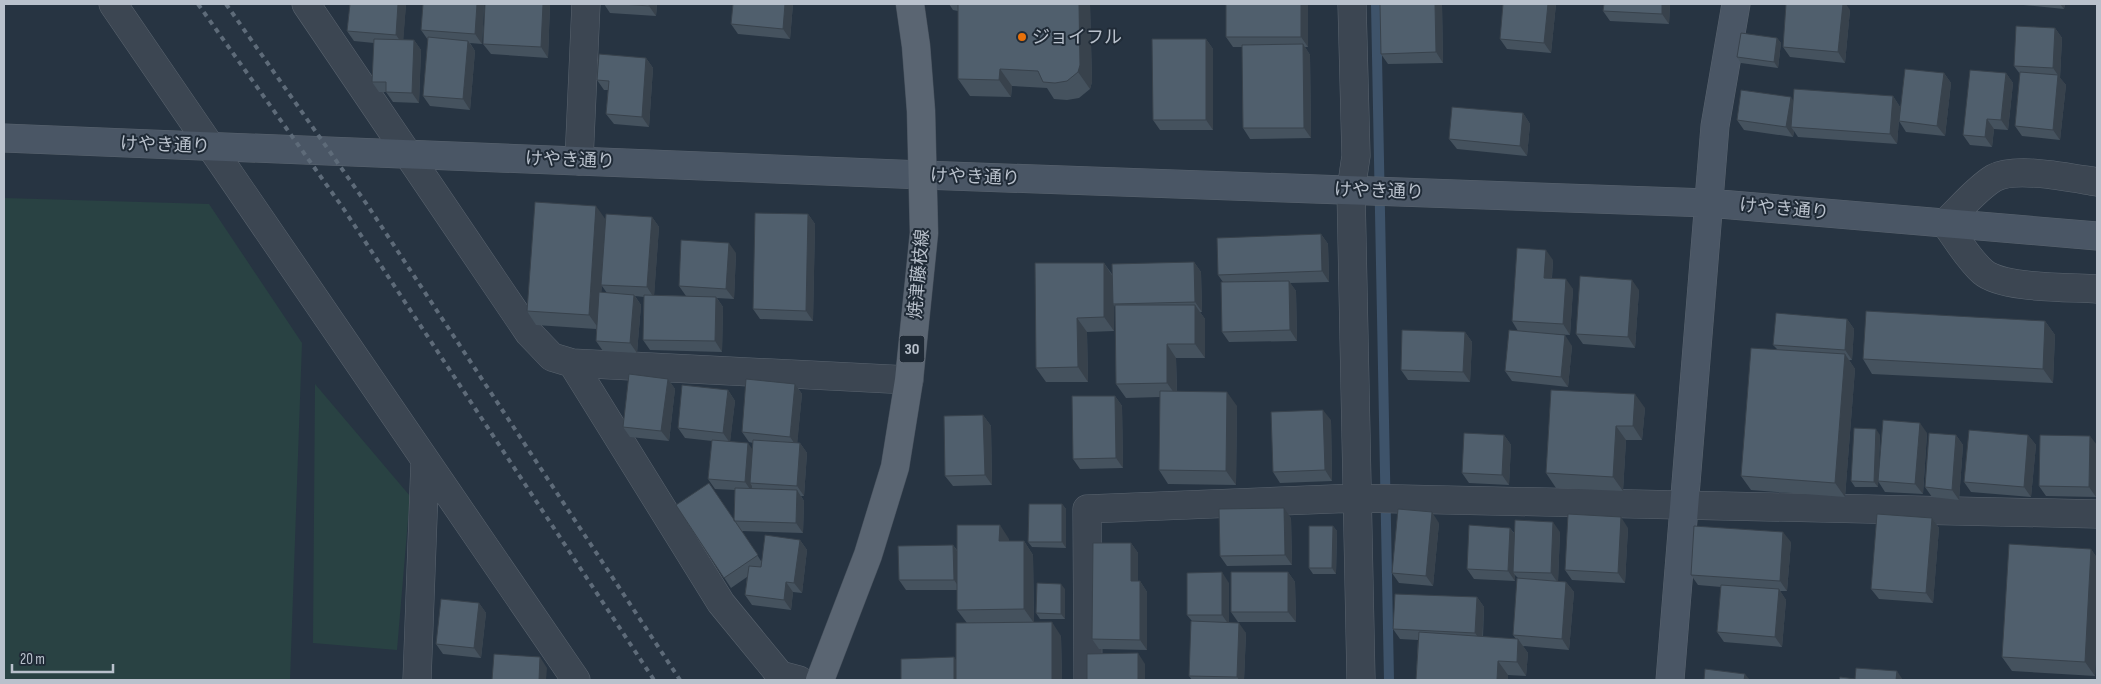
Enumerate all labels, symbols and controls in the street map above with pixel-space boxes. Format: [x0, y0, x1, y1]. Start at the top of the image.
place label: ジョイフル [1032, 27, 1122, 48]
marker: ジョイフル [1016, 31, 1028, 43]
street label: けやき通り [120, 133, 210, 157]
street label: けやき通り [525, 148, 615, 172]
street label: けやき通り [930, 165, 1020, 189]
street label: けやき通り [1334, 179, 1424, 203]
street label: けやき通り [1738, 195, 1830, 223]
street label: 焼津藤枝線 [905, 228, 933, 320]
road number: 30 [900, 336, 924, 362]
scale bar [12, 642, 114, 674]
text: 20 m [20, 650, 45, 669]

